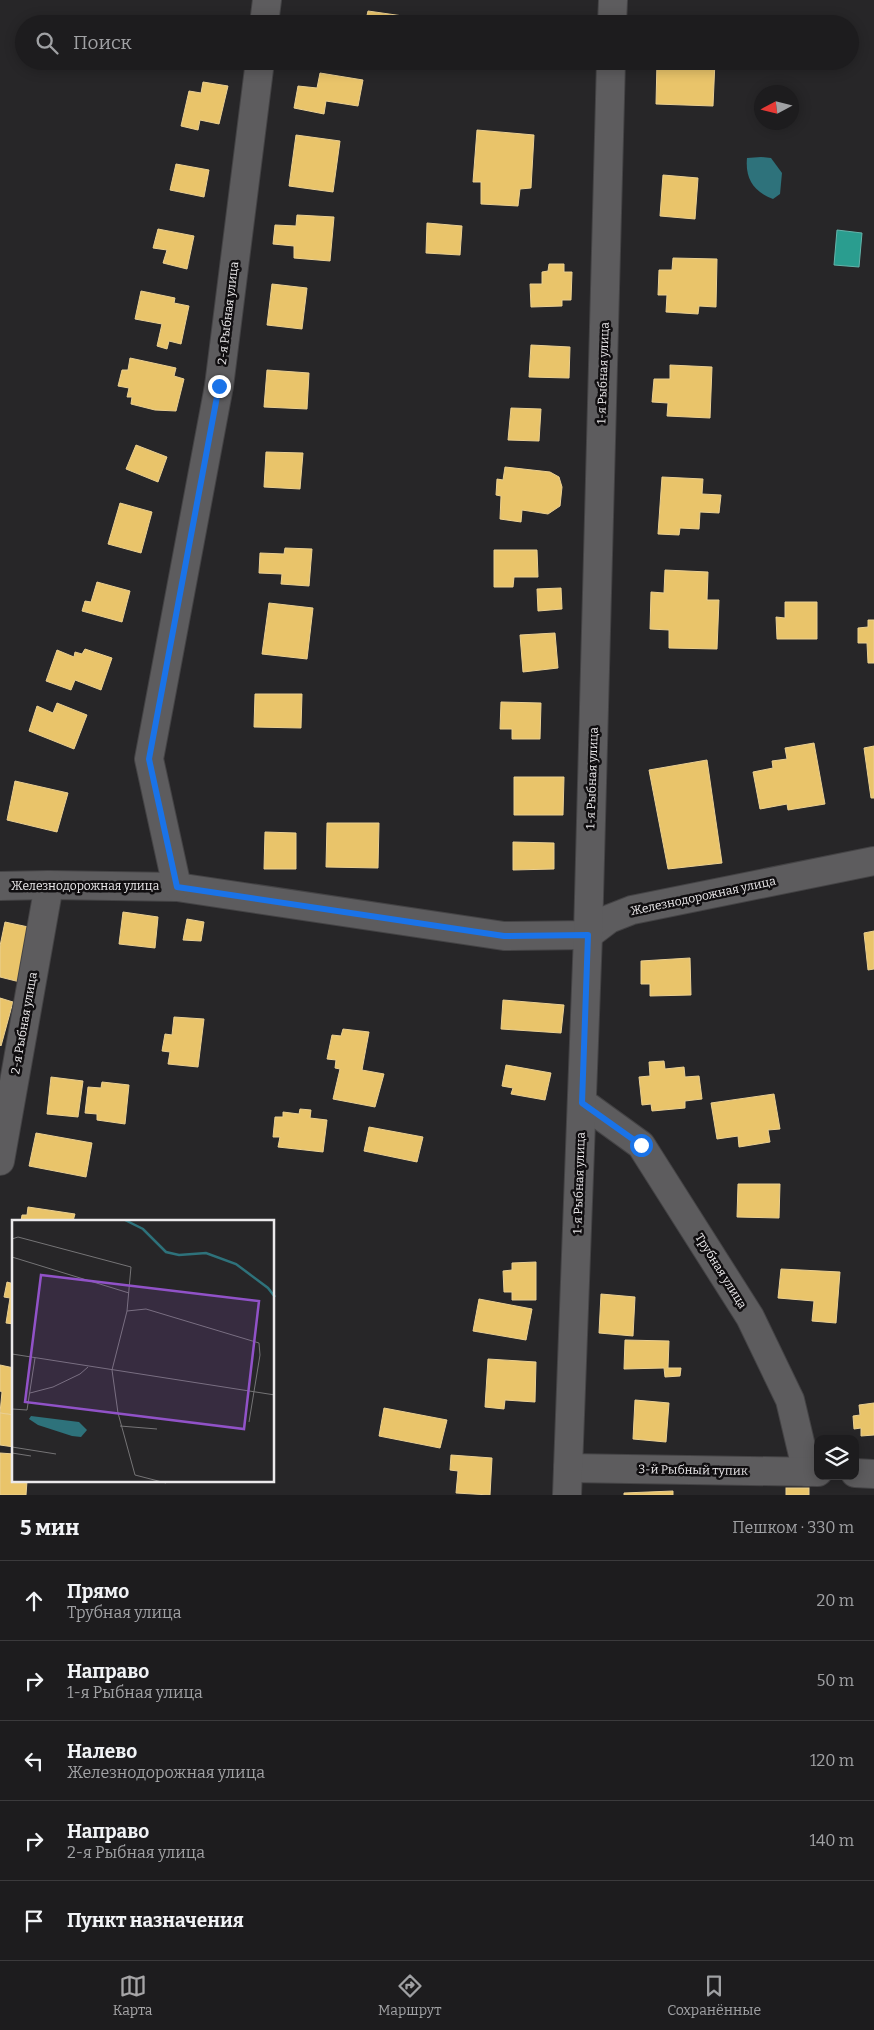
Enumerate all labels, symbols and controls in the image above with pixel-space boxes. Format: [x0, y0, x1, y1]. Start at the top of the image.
search box [15, 15, 859, 70]
icon: search [33, 29, 61, 57]
text: Поиск [73, 31, 132, 54]
north arrow [754, 85, 799, 130]
street label: 2-я Рыбная улица [215, 260, 241, 365]
street label: 1-я Рыбная улица [594, 321, 612, 424]
route end [208, 375, 231, 398]
street label: 1-я Рыбная улица [583, 726, 601, 829]
street label: Железнодорожная улица [629, 874, 777, 918]
street label: Железнодорожная улица [11, 879, 160, 893]
street label: 2-я Рыбная улица [8, 970, 40, 1075]
street label: 1-я Рыбная улица [570, 1131, 588, 1234]
route start [630, 1134, 653, 1157]
inset map [12, 1220, 275, 1482]
street label: Трубная улица [692, 1231, 750, 1311]
map controls [814, 1435, 859, 1480]
button: layers [814, 1435, 859, 1480]
street label: 3-й Рыбный тупик [638, 1462, 748, 1478]
text: 5 мин [20, 1515, 79, 1541]
text: Пешком · 330 m [732, 1518, 854, 1537]
text: Прямо [67, 1580, 129, 1603]
icon: ahead [20, 1587, 48, 1615]
text: 20 m [817, 1591, 854, 1610]
text: Трубная улица [67, 1603, 181, 1622]
text: Направо [67, 1660, 149, 1683]
icon: right [20, 1667, 48, 1695]
text: 50 m [817, 1671, 854, 1690]
text: 1-я Рыбная улица [67, 1683, 203, 1702]
text: Налево [67, 1740, 137, 1763]
icon: left [20, 1747, 48, 1775]
text: 120 m [810, 1751, 854, 1770]
text: Железнодорожная улица [67, 1763, 265, 1782]
text: Направо [67, 1820, 149, 1843]
icon: right [20, 1827, 48, 1855]
text: 140 m [809, 1831, 854, 1850]
text: 2-я Рыбная улица [67, 1843, 205, 1862]
icon: arrive [20, 1907, 48, 1935]
text: Пункт назначения [67, 1909, 244, 1932]
tab: Карта [113, 1972, 152, 2019]
tab: Маршрут [378, 1972, 441, 2019]
tab: Сохранённые [667, 1972, 761, 2019]

